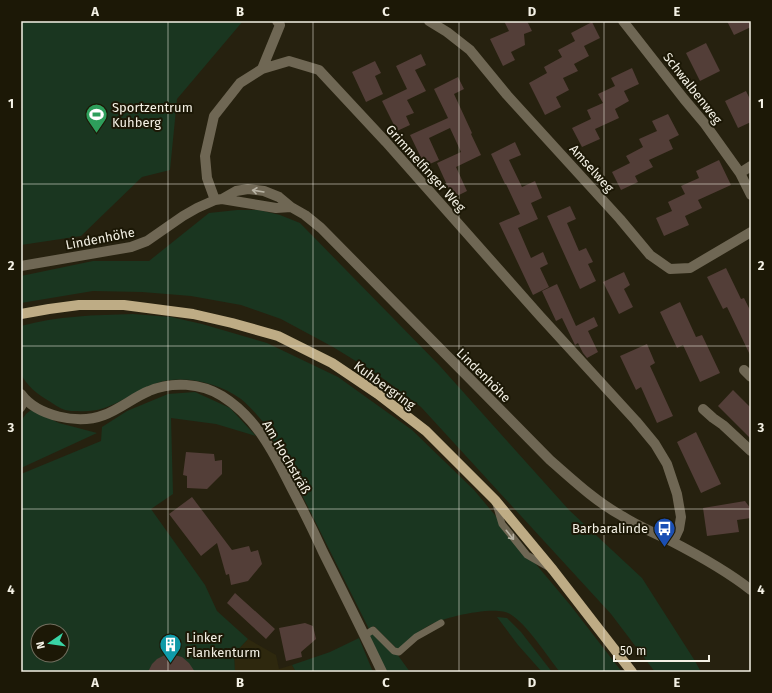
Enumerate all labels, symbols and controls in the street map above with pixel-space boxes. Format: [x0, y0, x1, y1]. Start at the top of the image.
text: A [90, 4, 99, 19]
text: B [236, 4, 244, 19]
text: C [382, 4, 390, 19]
text: D [528, 4, 537, 19]
text: E [674, 4, 681, 19]
street label: Schwalbenweg [660, 50, 725, 127]
text: 1 [8, 96, 14, 111]
text: 1 [758, 96, 764, 111]
place label: Sportzentrum Kuhberg [112, 100, 193, 130]
sports icon: Sportzentrum Kuhberg [84, 101, 110, 134]
street label: Grimmelfinger Weg [383, 122, 469, 215]
street label: Amselweg [566, 141, 617, 195]
one-way arrow [252, 187, 265, 195]
street label: Lindenhöhe [64, 224, 136, 253]
text: 2 [8, 258, 15, 273]
text: 2 [758, 258, 765, 273]
street label: Lindenhöhe [454, 345, 514, 405]
street label: Kuhbergring [351, 358, 418, 413]
street label: Am Hochsträß [259, 418, 314, 497]
text: 3 [7, 420, 15, 435]
text: 3 [757, 420, 765, 435]
bus stop icon: Barbaralinde [651, 515, 677, 548]
place label: Barbaralinde [572, 521, 648, 536]
one-way arrow [506, 529, 515, 540]
text: 4 [7, 582, 15, 597]
text: 4 [757, 582, 765, 597]
north arrow [30, 623, 70, 663]
place label: Linker Flankenturm [186, 630, 260, 660]
building icon: Linker Flankenturm [158, 631, 184, 664]
scale bar [614, 637, 709, 663]
text: N [34, 640, 48, 650]
text: 50 m [620, 644, 646, 658]
text: A [90, 675, 99, 690]
text: B [236, 675, 244, 690]
text: C [382, 675, 390, 690]
text: D [528, 675, 537, 690]
text: E [674, 675, 681, 690]

